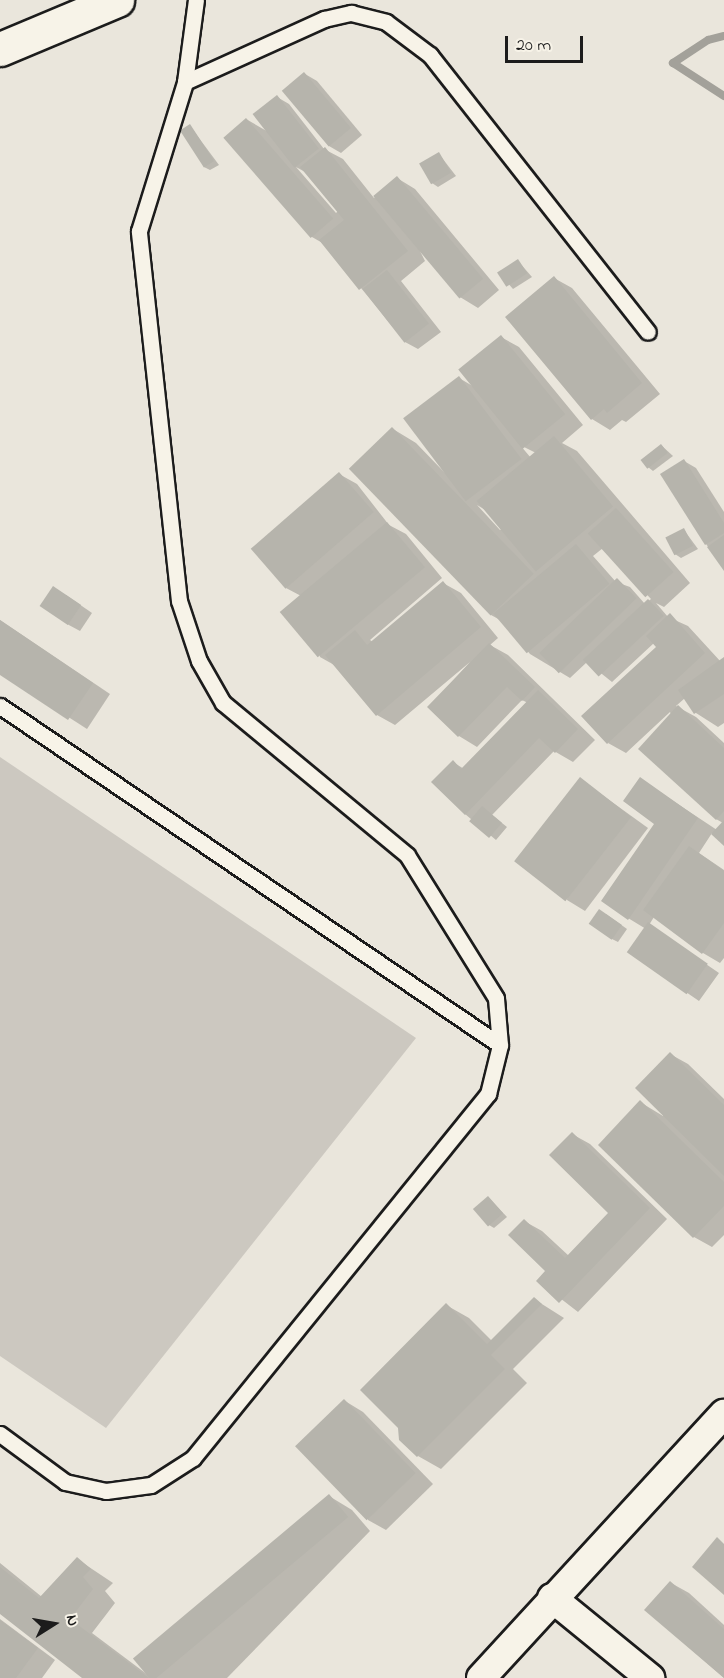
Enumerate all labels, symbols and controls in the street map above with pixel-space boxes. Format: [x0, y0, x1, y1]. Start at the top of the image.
scale bar [508, 24, 586, 62]
text: 20 m [516, 33, 551, 59]
north arrow [24, 1594, 84, 1654]
text: N [59, 1613, 84, 1628]

